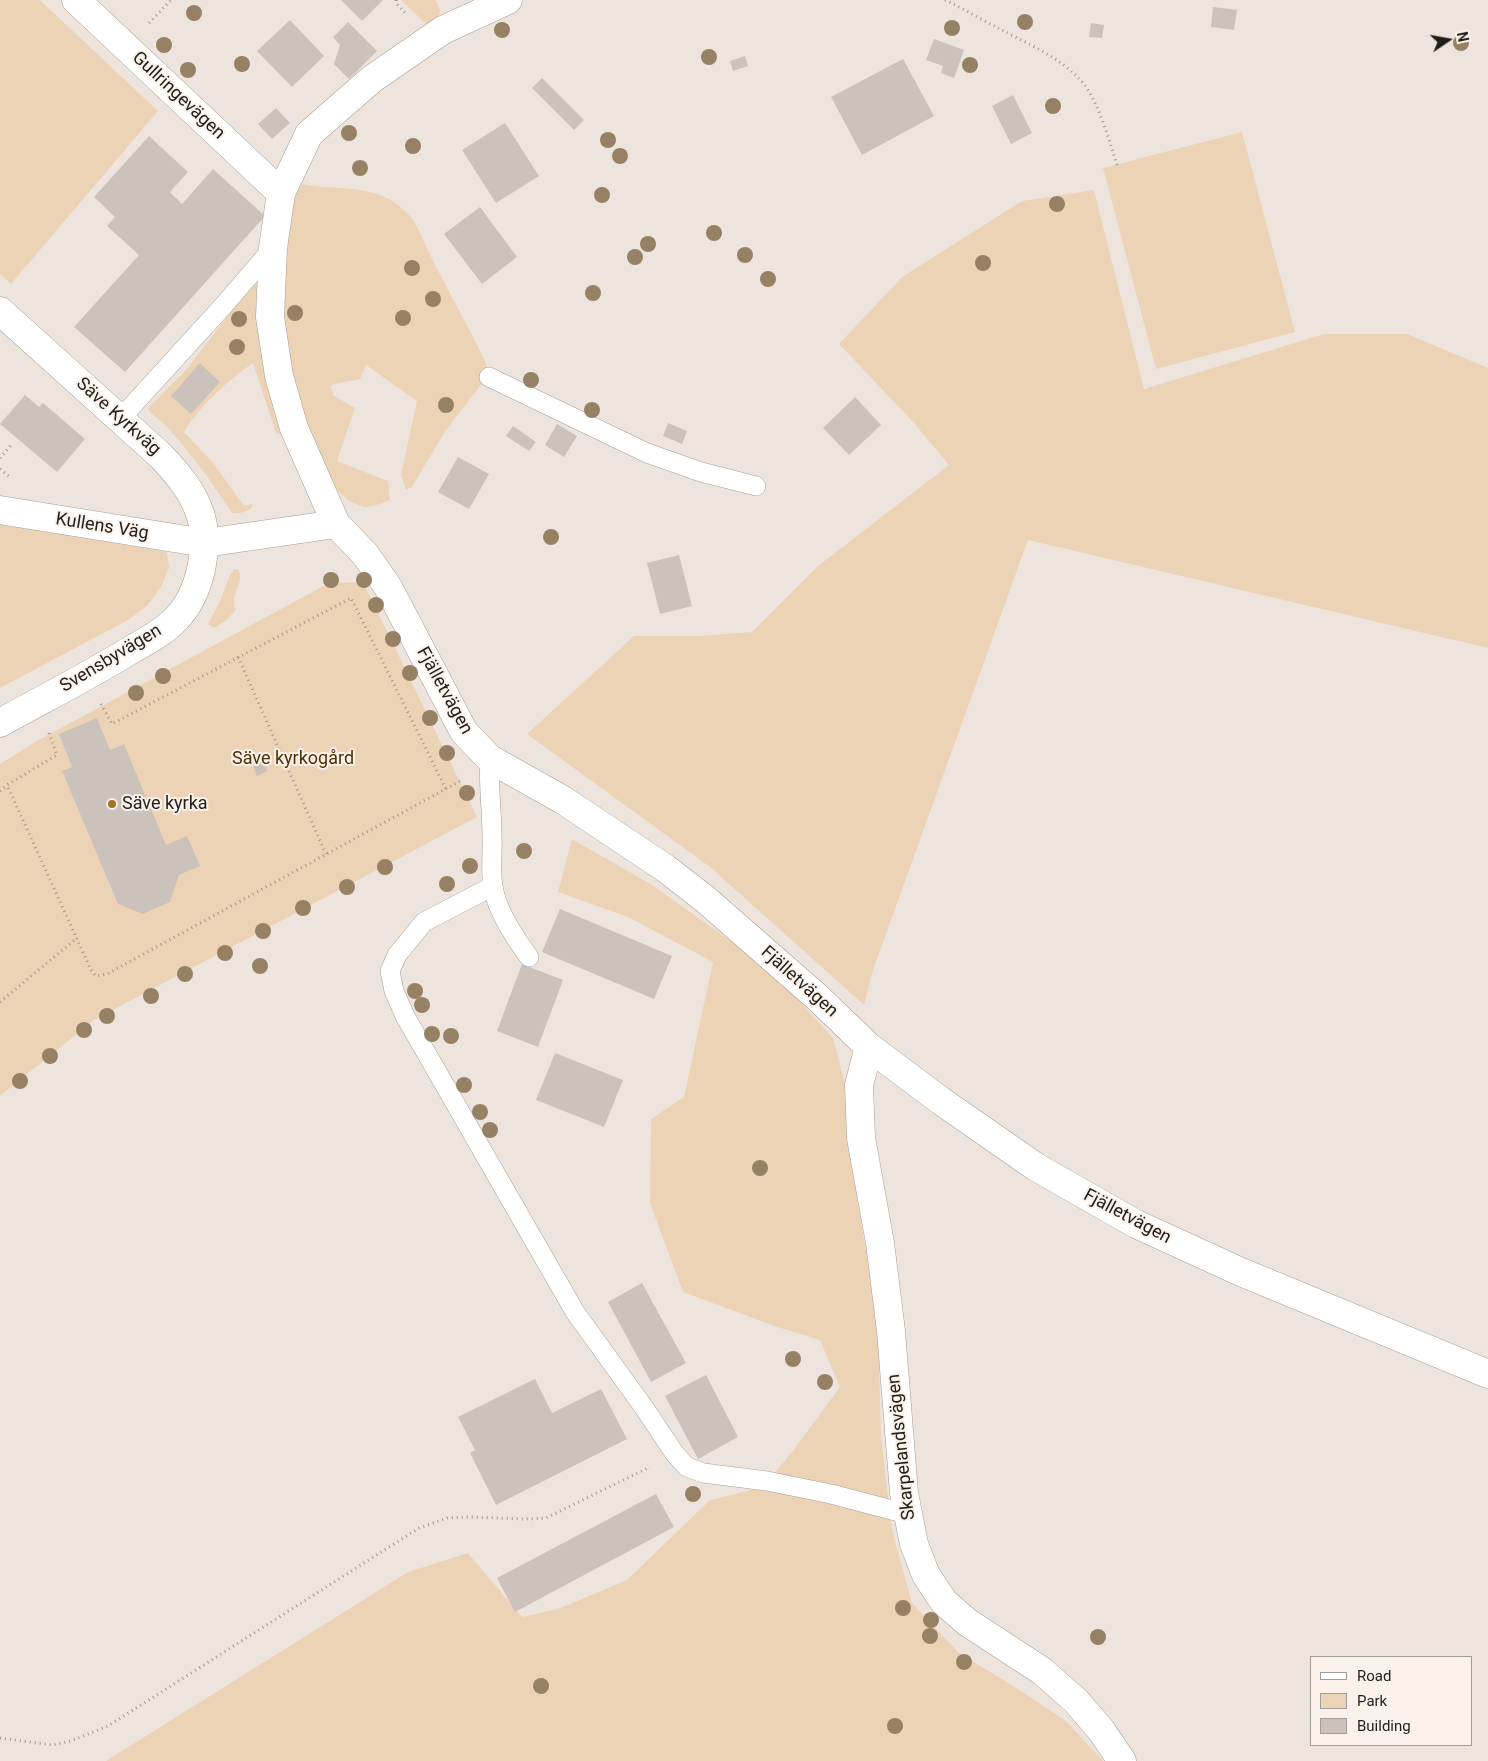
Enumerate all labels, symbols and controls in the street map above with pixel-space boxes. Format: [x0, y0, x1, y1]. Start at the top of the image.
north arrow [1423, 15, 1473, 65]
text: N [1454, 30, 1472, 43]
street label: Gullringevägen [127, 48, 229, 144]
street label: Säve Kyrkväg [71, 373, 165, 461]
street label: Kullens Väg [54, 509, 150, 545]
street label: Svensbyvägen [56, 620, 166, 698]
street label: Fjälletvägen [411, 644, 477, 738]
park label: Säve kyrkogård [232, 748, 354, 770]
place label: Säve kyrka [122, 793, 208, 815]
marker: Säve kyrka [106, 798, 118, 810]
street label: Fjälletvägen [756, 942, 842, 1022]
street label: Fjälletvägen [1079, 1185, 1175, 1249]
street label: Skarpelandsvägen [884, 1373, 920, 1521]
legend [1310, 1656, 1473, 1746]
text: Road [1357, 1667, 1391, 1685]
text: Park [1357, 1692, 1387, 1710]
text: Building [1357, 1717, 1411, 1735]

